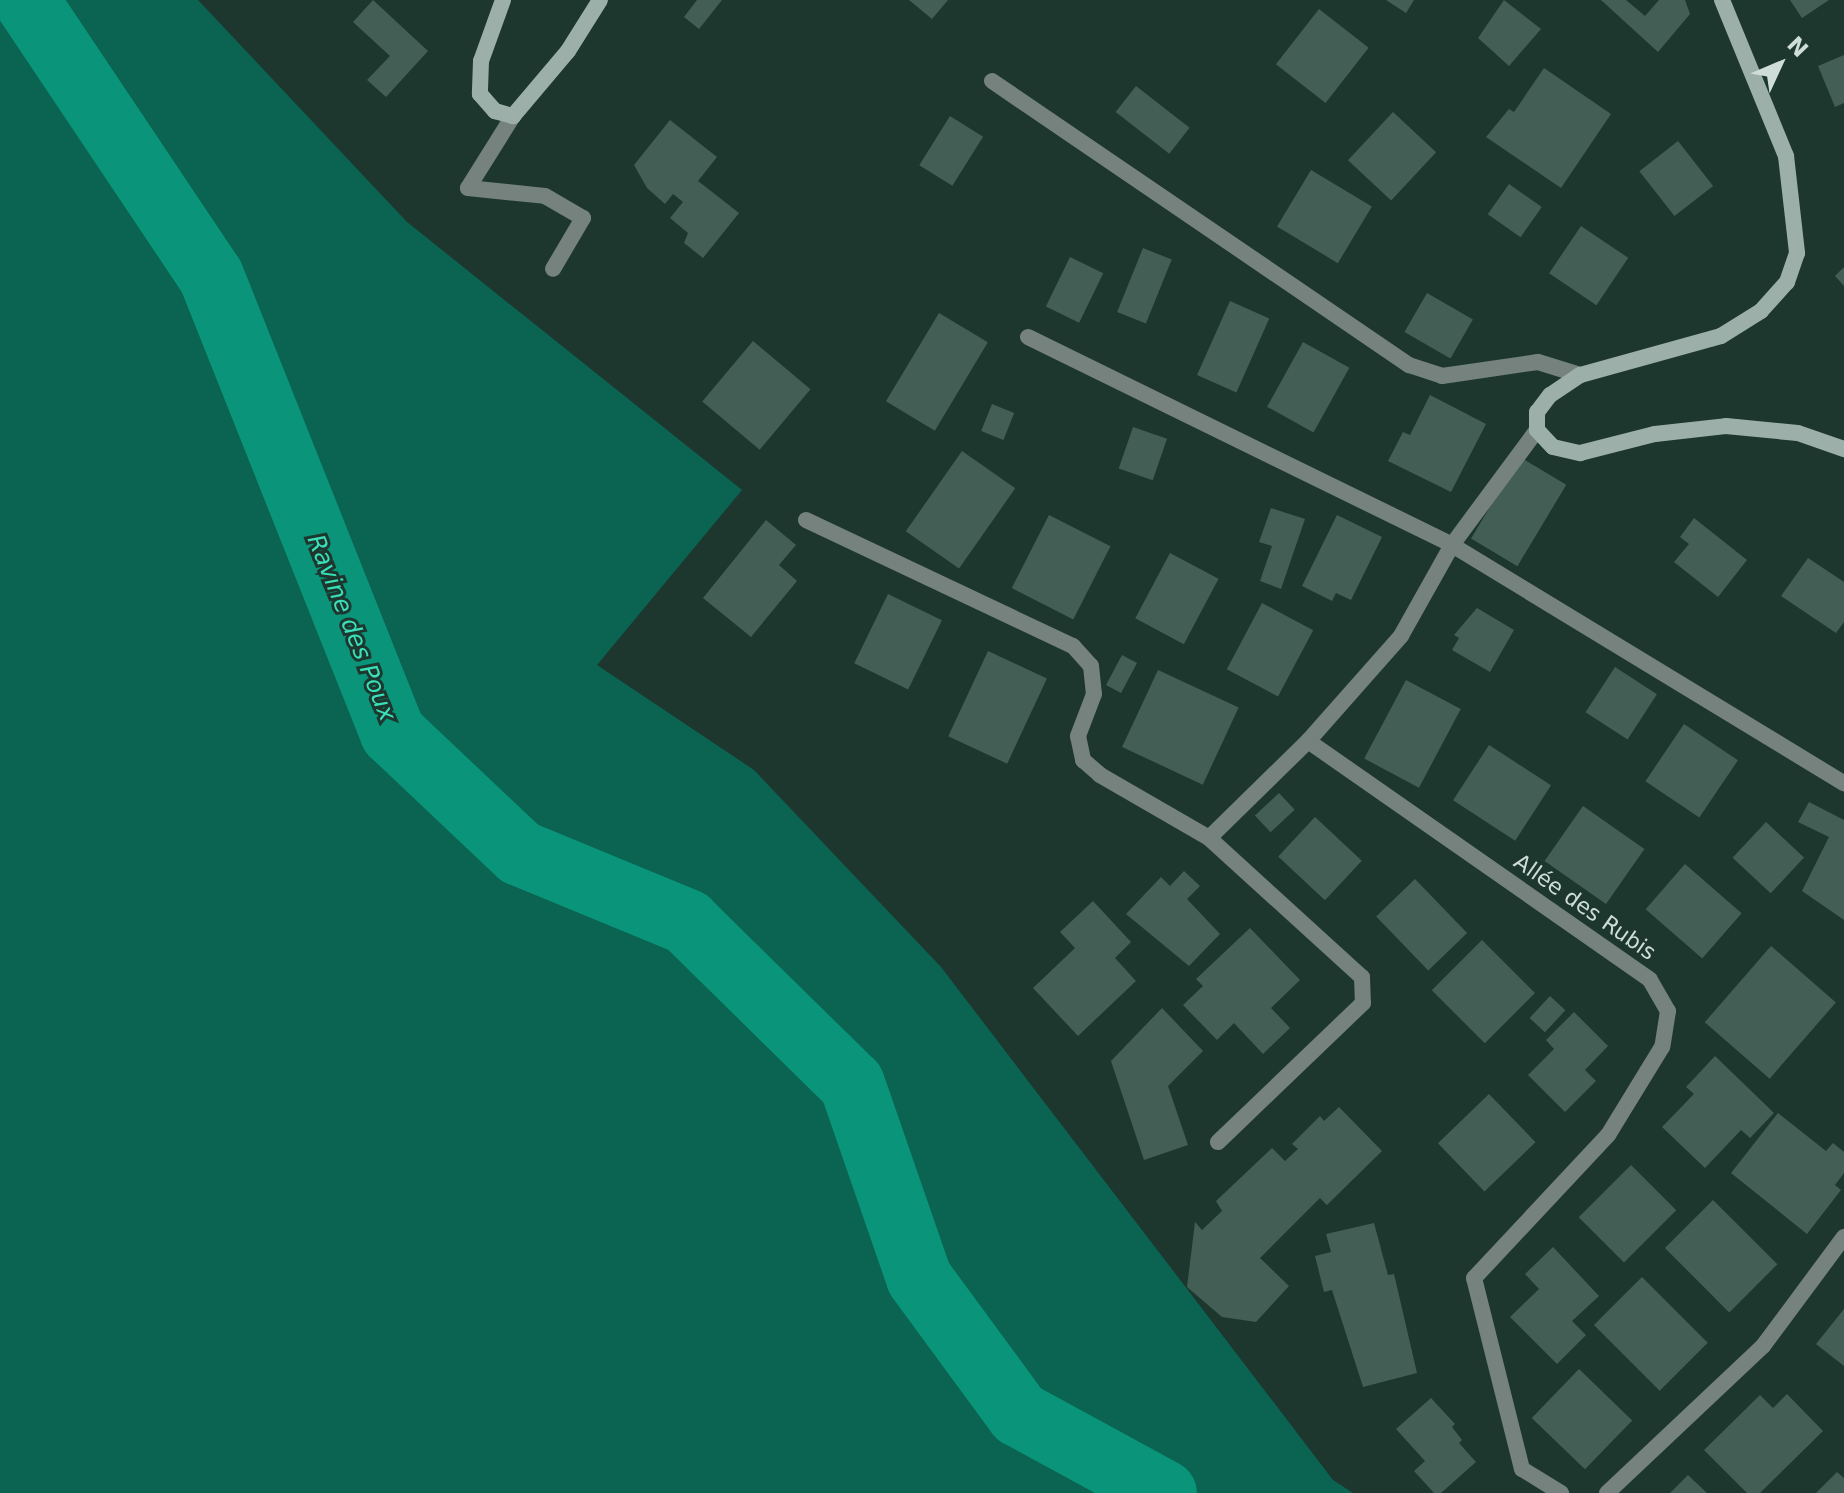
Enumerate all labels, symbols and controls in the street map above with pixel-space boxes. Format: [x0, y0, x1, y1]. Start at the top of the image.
north arrow [1740, 24, 1820, 104]
text: N [1782, 32, 1813, 62]
water label: Ravine des Poux [300, 531, 402, 725]
street label: Allée des Rubis [1509, 848, 1661, 966]

